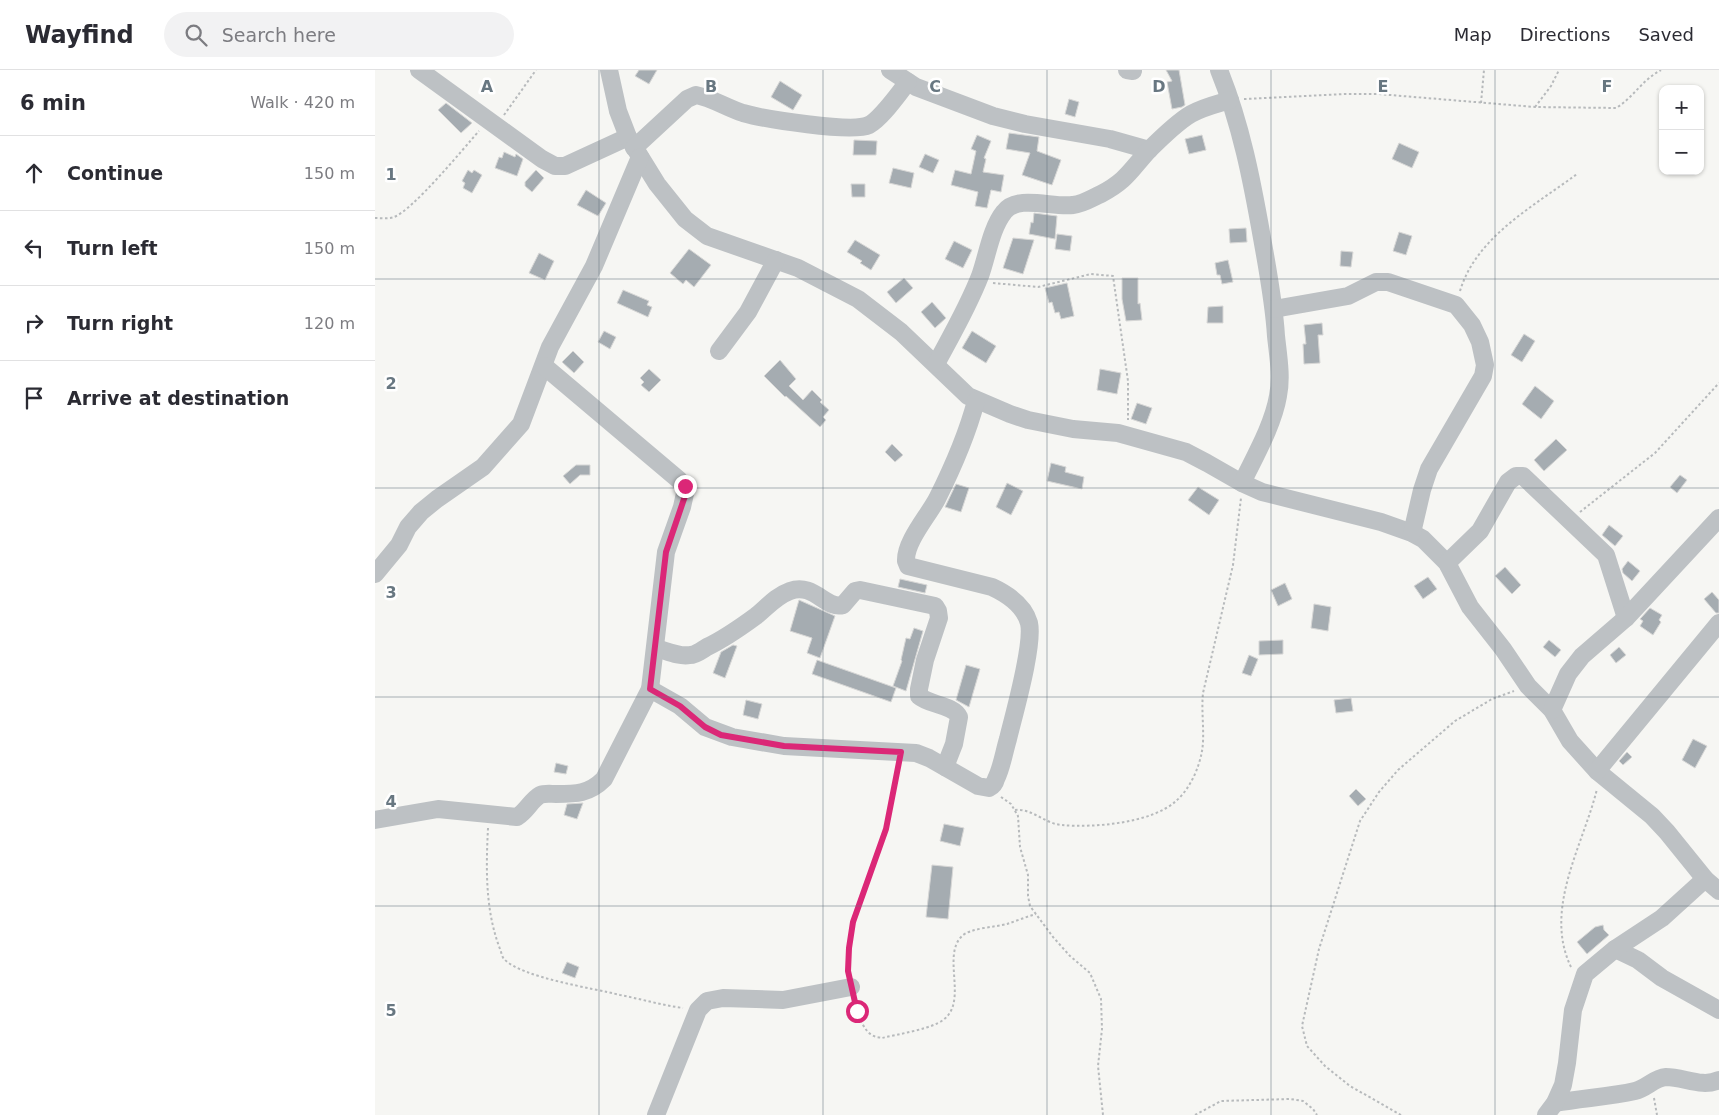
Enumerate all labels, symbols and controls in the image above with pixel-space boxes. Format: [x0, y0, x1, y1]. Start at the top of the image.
search box [164, 12, 514, 57]
text: Wayfind [25, 21, 134, 49]
icon: search [182, 21, 210, 49]
text: Search here [222, 24, 336, 46]
text: Map [1454, 24, 1492, 45]
text: Directions [1520, 24, 1610, 45]
text: Saved [1638, 24, 1694, 45]
text: A [481, 77, 494, 96]
text: B [705, 77, 717, 96]
text: C [929, 77, 941, 96]
text: D [1152, 77, 1166, 96]
text: E [1378, 77, 1388, 96]
text: F [1602, 77, 1612, 96]
map controls [1659, 85, 1704, 175]
button: + [1659, 85, 1704, 130]
text: 6 min [20, 91, 86, 115]
text: Walk · 420 m [250, 93, 355, 112]
button: − [1659, 130, 1704, 175]
icon: ahead [20, 159, 48, 187]
text: Continue [67, 162, 163, 184]
text: 150 m [304, 164, 355, 183]
text: 1 [385, 165, 397, 184]
icon: left [20, 234, 48, 262]
text: Turn left [67, 237, 158, 259]
text: 150 m [304, 239, 355, 258]
icon: right [20, 309, 48, 337]
text: Turn right [67, 312, 173, 334]
text: 120 m [304, 314, 355, 333]
text: 2 [385, 374, 397, 393]
icon: arrive [20, 384, 48, 412]
text: Arrive at destination [67, 387, 289, 409]
route end [674, 475, 697, 498]
text: 3 [385, 583, 397, 602]
text: 4 [385, 792, 397, 811]
route start [846, 1000, 869, 1023]
text: 5 [385, 1001, 397, 1020]

